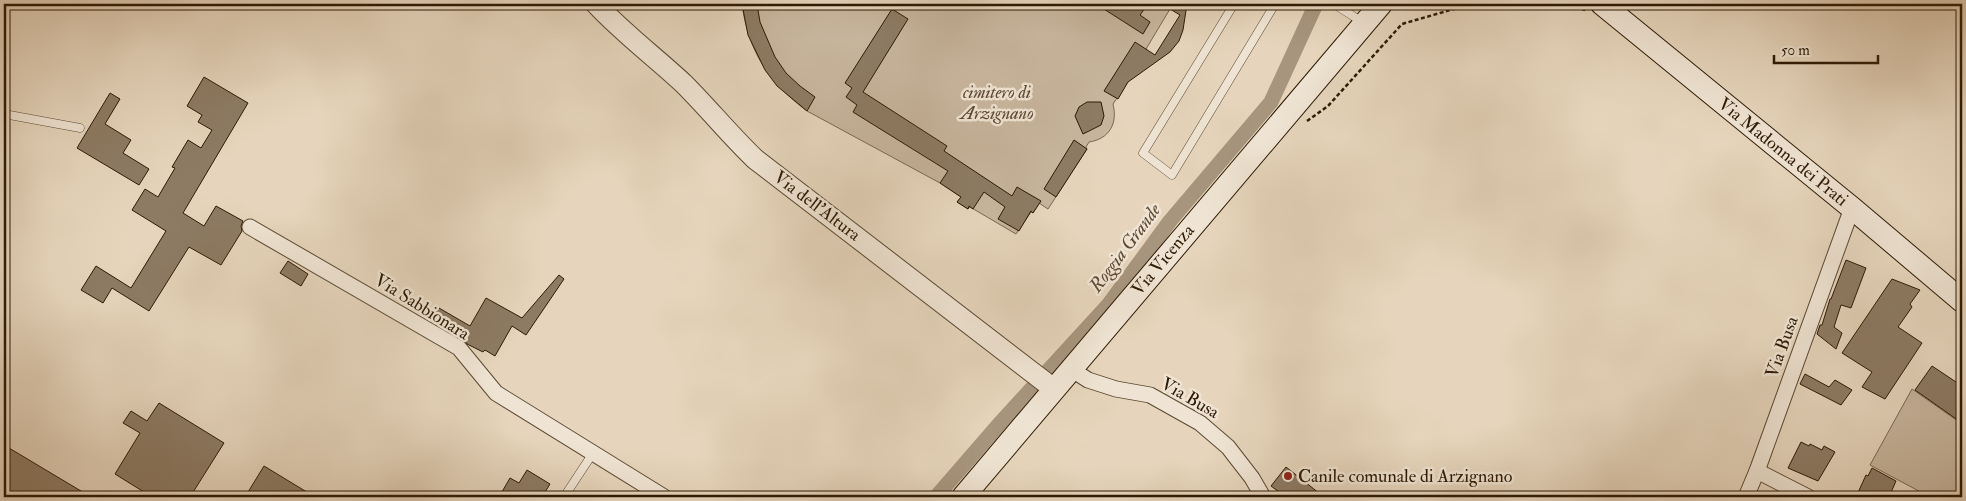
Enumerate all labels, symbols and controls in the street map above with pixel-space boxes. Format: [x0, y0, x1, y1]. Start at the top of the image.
scale bar [1774, 32, 1877, 64]
text: 50 m [1781, 41, 1810, 60]
park label: cimitero di Arzignano [958, 81, 1034, 125]
street label: Via Madonna dei Prati [1713, 92, 1853, 212]
street label: Via dell'Altura [769, 166, 866, 247]
water label: Roggia Grande [1083, 198, 1166, 298]
street label: Via Vicenza [1126, 219, 1200, 300]
street label: Via Sabbionara [370, 269, 474, 346]
street label: Via Busa [1760, 313, 1804, 381]
street label: Via Busa [1157, 372, 1224, 424]
place label: Canile comunale di Arzignano [1298, 465, 1513, 488]
marker: Canile comunale di Arzignano [1282, 470, 1294, 482]

